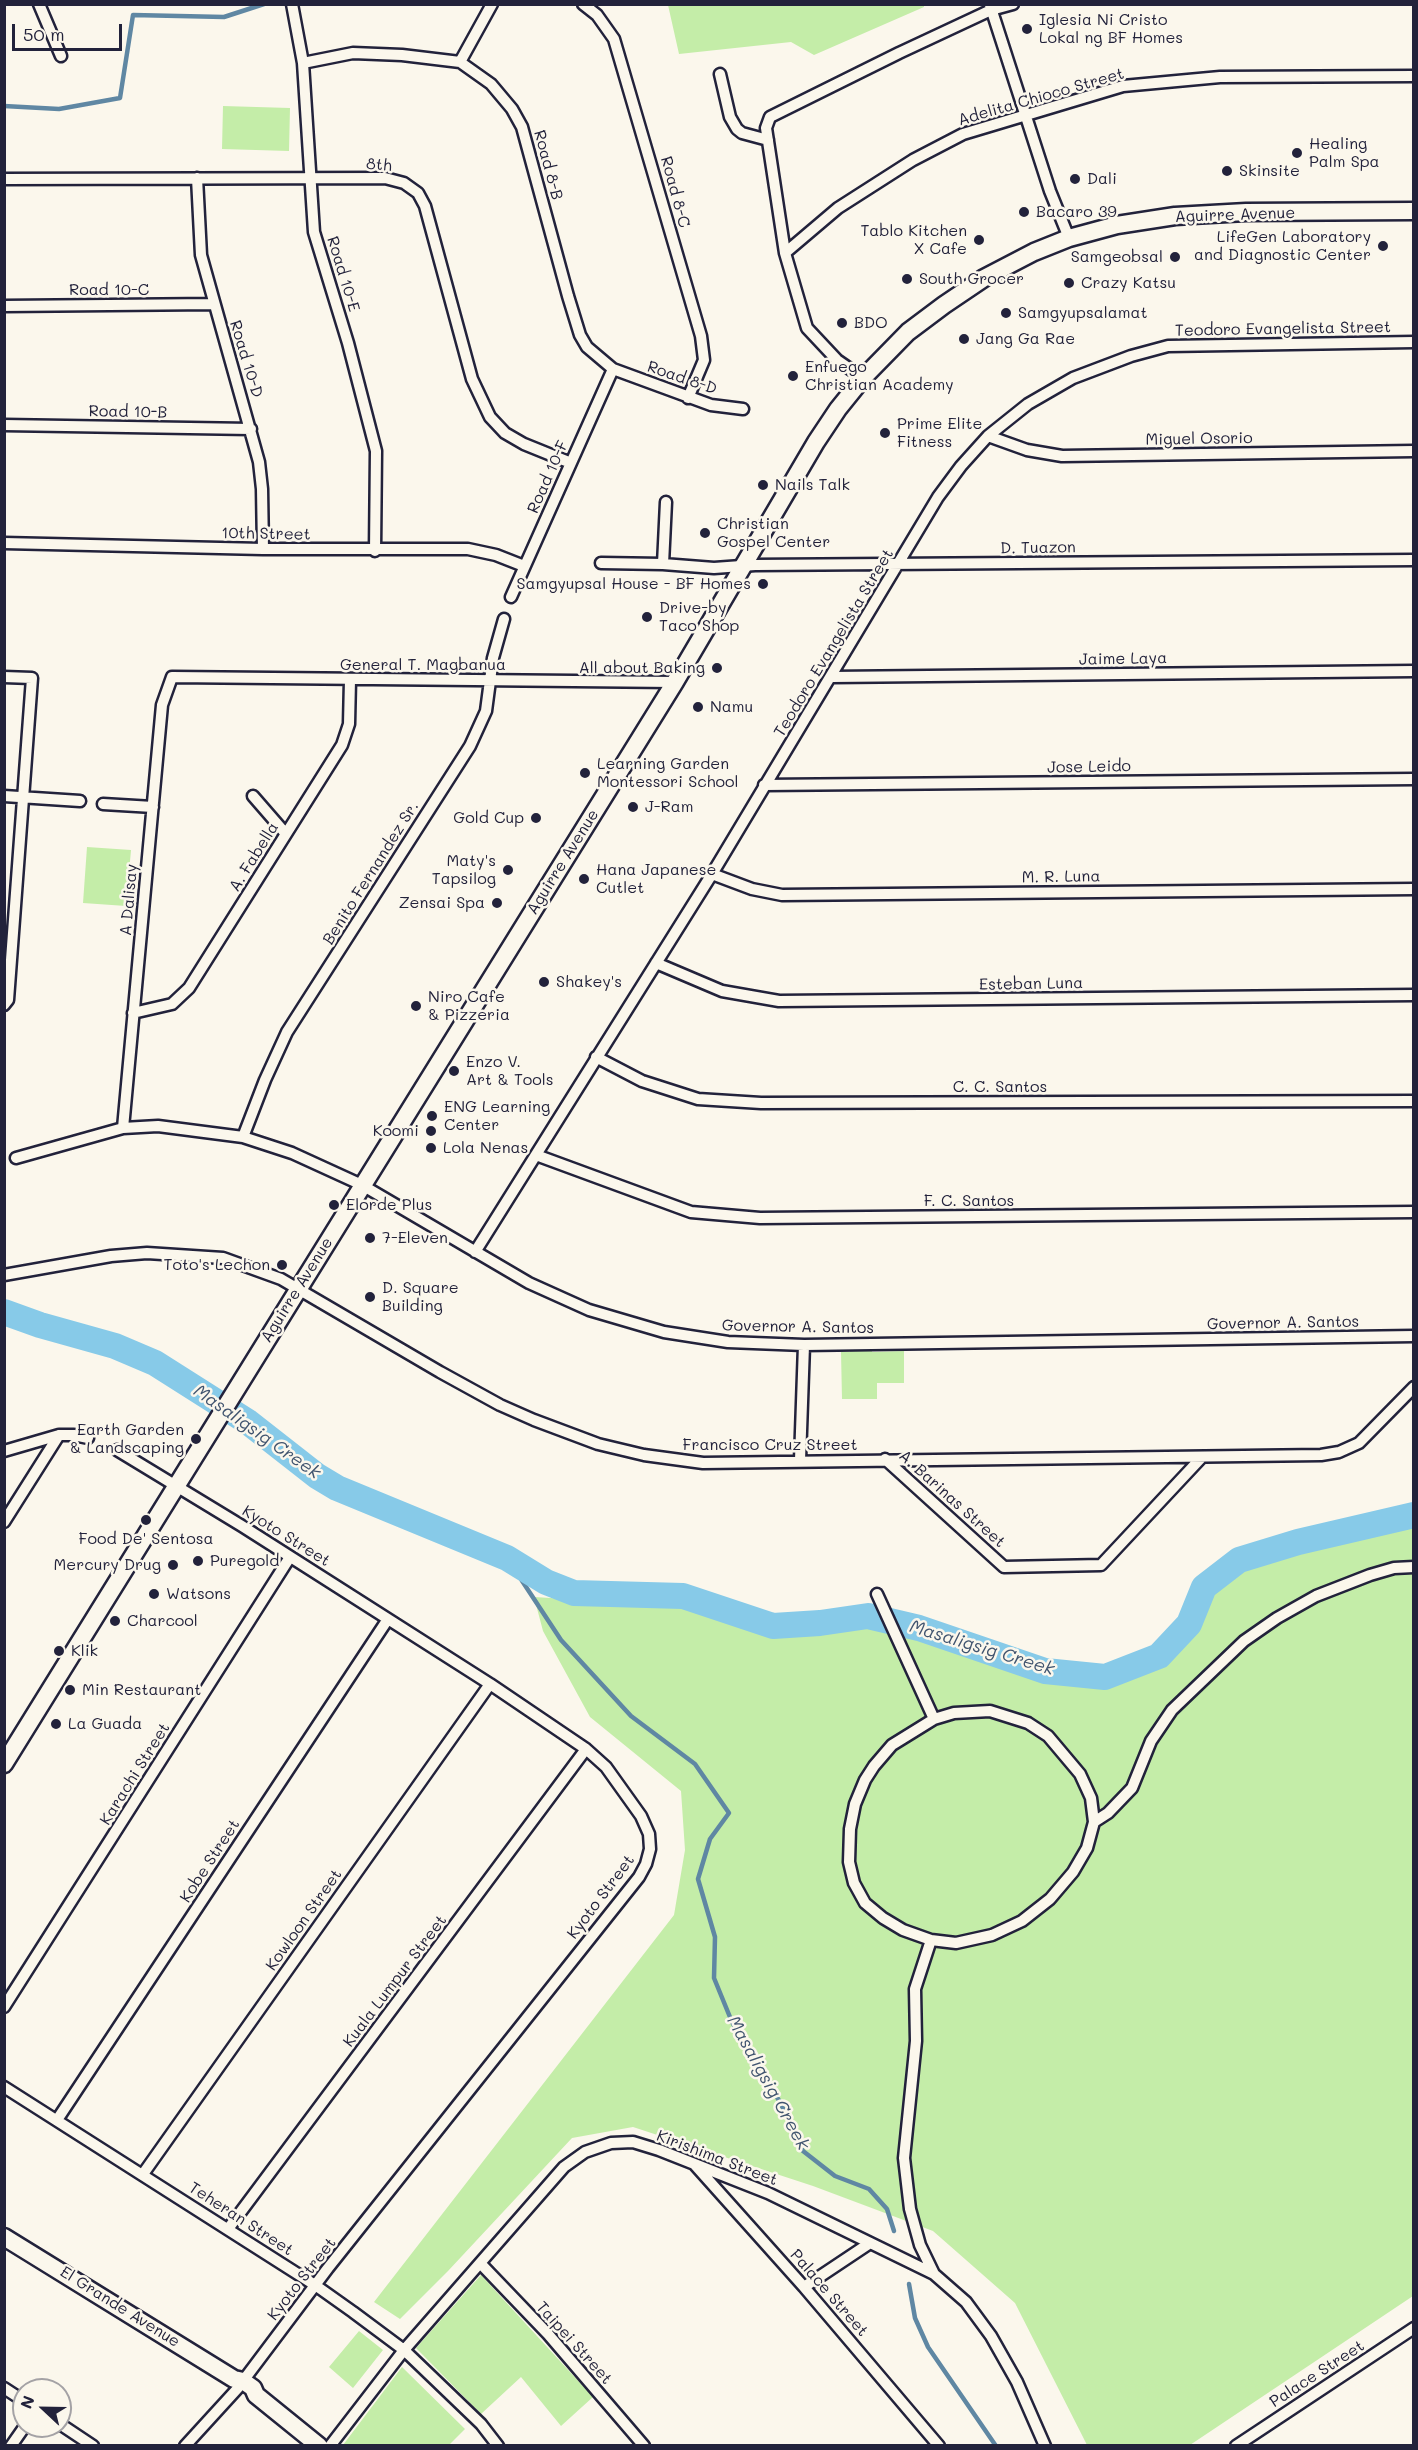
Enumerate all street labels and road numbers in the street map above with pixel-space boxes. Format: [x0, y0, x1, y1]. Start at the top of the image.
street label: Adelita Chioco Street [956, 64, 1126, 130]
street label: Road 8-B [529, 128, 567, 202]
street label: 8th [365, 154, 393, 176]
street label: Road 8-C [656, 154, 694, 230]
street label: Aguirre Avenue [1174, 203, 1296, 227]
street label: Road 10-E [322, 234, 364, 314]
street label: Road 10-C [69, 280, 149, 300]
street label: Road 10-D [225, 318, 267, 400]
street label: Teodoro Evangelista Street [1175, 318, 1391, 340]
street label: Road 8-D [645, 357, 719, 399]
street label: Road 10-B [88, 402, 168, 422]
street label: Miguel Osorio [1145, 428, 1253, 450]
street label: Road 10-F [523, 438, 573, 516]
street label: 10th Street [221, 524, 311, 544]
street label: D. Tuazon [1000, 538, 1076, 558]
street label: Teodoro Evangelista Street [770, 545, 898, 741]
street label: Jaime Laya [1079, 649, 1167, 669]
street label: General T. Magbanua [340, 655, 506, 675]
street label: Jose Leido [1047, 757, 1131, 777]
street label: Benito Fernandez Sr. [319, 798, 423, 948]
street label: Aguirre Avenue [523, 806, 603, 918]
street label: A. Fabella [225, 819, 283, 895]
street label: A Dalisay [116, 863, 142, 937]
street label: M. R. Luna [1021, 867, 1101, 887]
street label: Esteban Luna [979, 973, 1083, 995]
street label: C. C. Santos [953, 1077, 1047, 1097]
street label: F. C. Santos [924, 1191, 1014, 1211]
street label: Aguirre Avenue [257, 1234, 337, 1346]
street label: Governor A. Santos [1207, 1312, 1359, 1334]
street label: Governor A. Santos [722, 1316, 874, 1338]
street label: Francisco Cruz Street [682, 1435, 858, 1455]
street label: A. Barinas Street [895, 1446, 1009, 1552]
street label: Kyoto Street [238, 1501, 334, 1571]
street label: Karachi Street [96, 1719, 174, 1829]
street label: Kobe Street [176, 1816, 244, 1906]
street label: Kyoto Street [563, 1851, 639, 1943]
street label: Kowloon Street [262, 1866, 346, 1974]
street label: Kuala Lumpur Street [339, 1911, 451, 2051]
street label: Kirishima Street [654, 2126, 780, 2190]
street label: Teheran Street [185, 2178, 297, 2260]
street label: Kyoto Street [264, 2234, 340, 2324]
street label: Palace Street [786, 2246, 872, 2340]
street label: El Grande Avenue [57, 2262, 183, 2352]
street label: Taipei Street [532, 2298, 616, 2388]
street label: Palace Street [1266, 2336, 1368, 2412]

